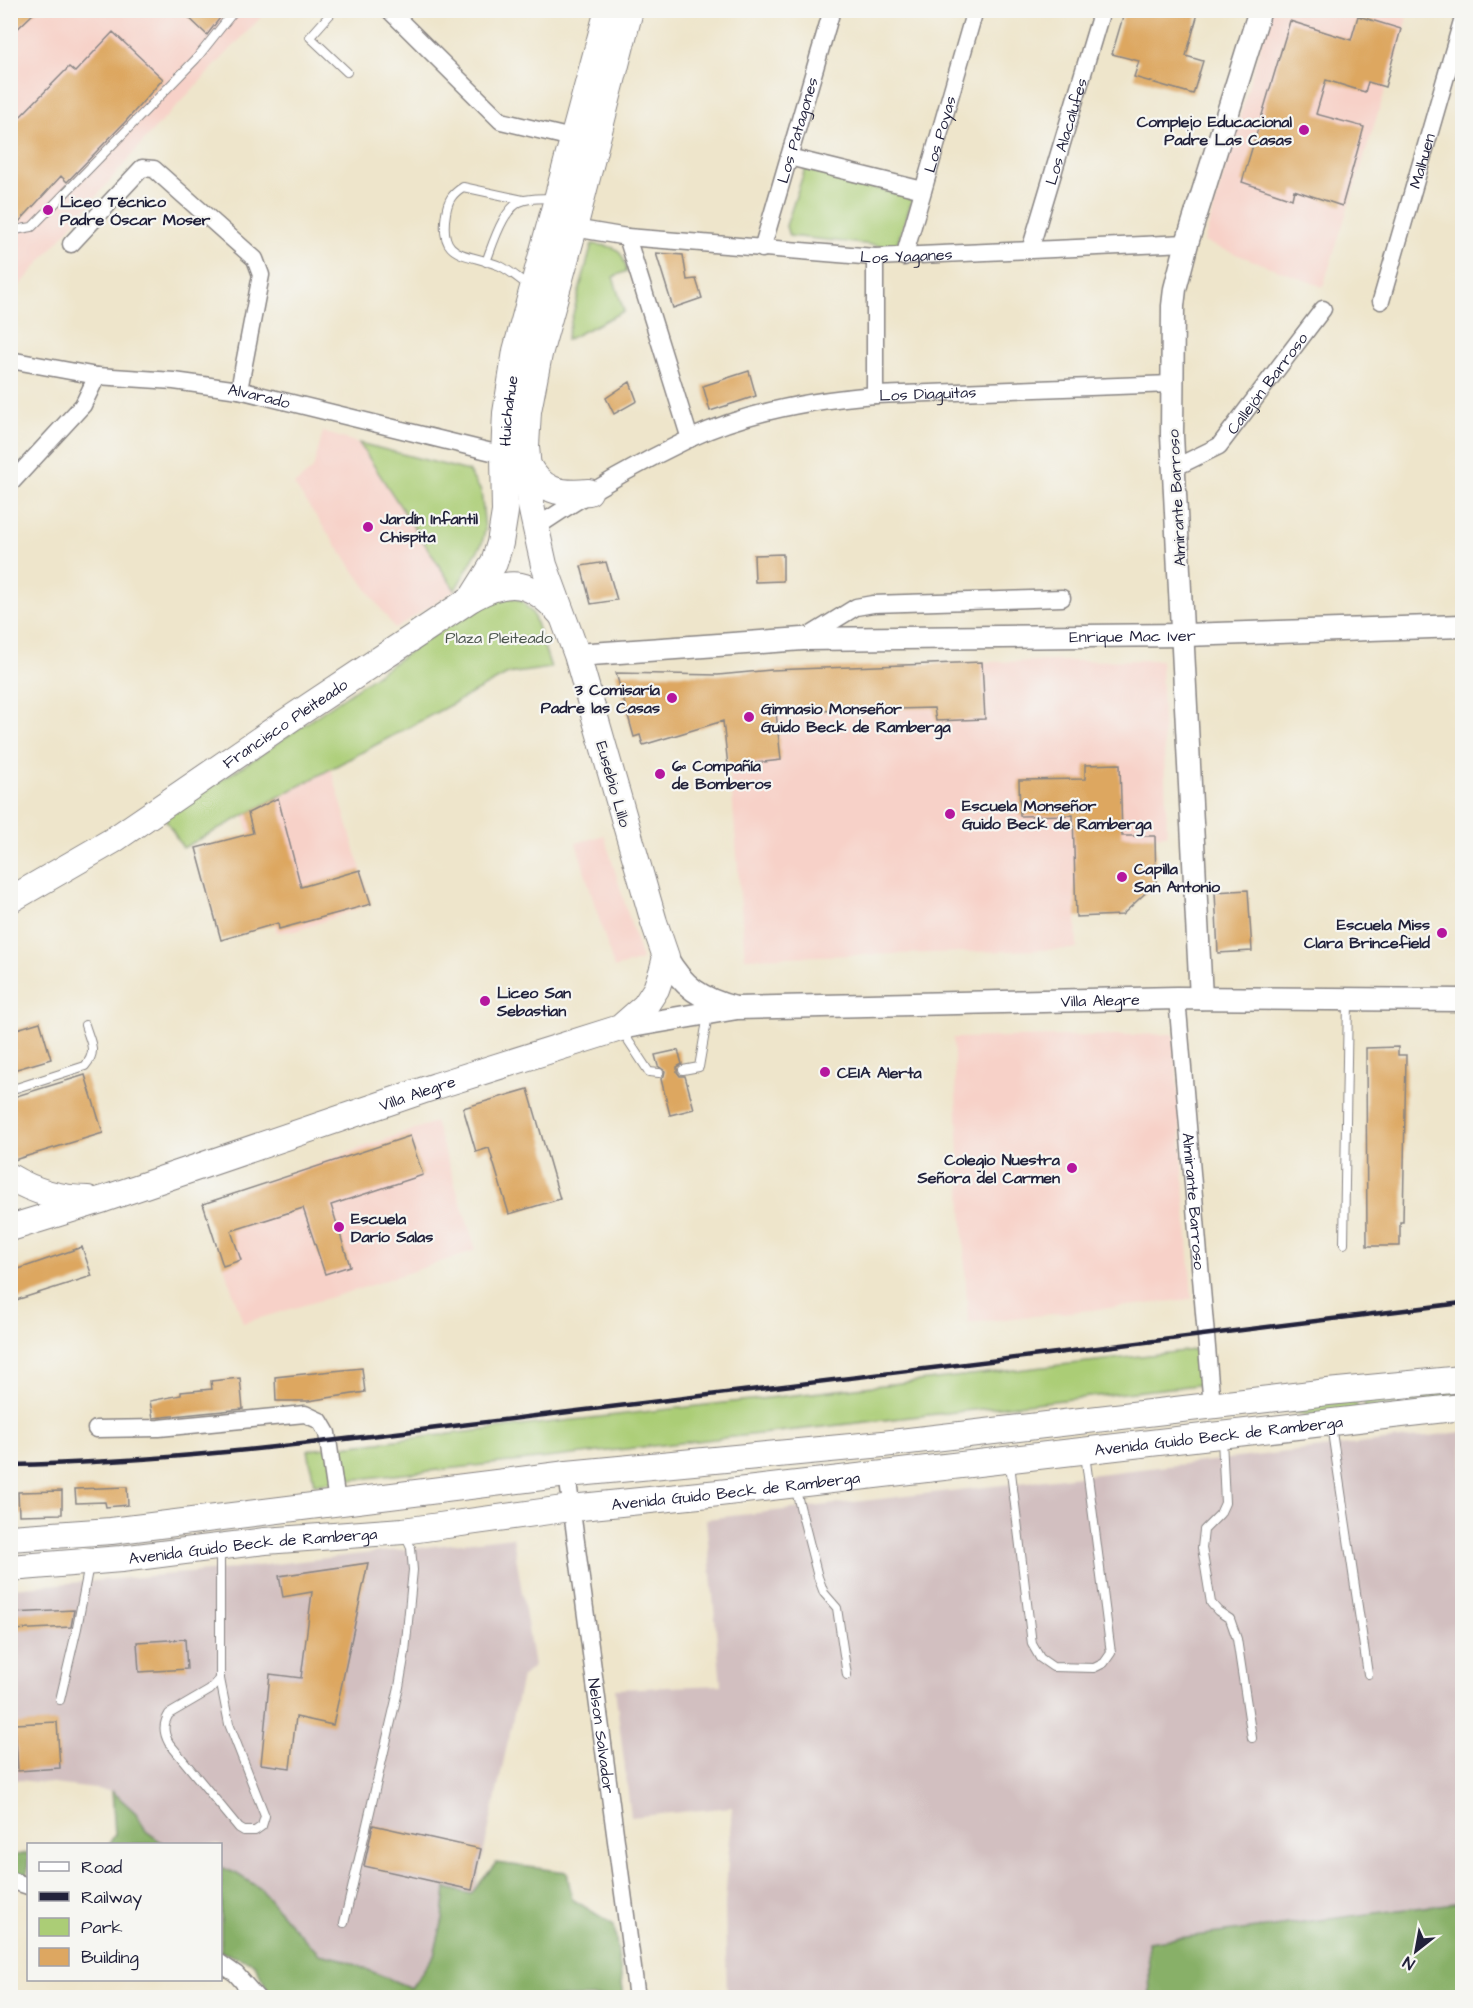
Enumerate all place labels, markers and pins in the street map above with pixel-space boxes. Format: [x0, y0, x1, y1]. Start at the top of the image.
place label: Complejo Educacional Padre Las Casas [1137, 111, 1292, 151]
marker: Complejo Educacional Padre Las Casas [1297, 123, 1311, 137]
place label: Liceo Técnico Padre Óscar Moser [60, 191, 211, 231]
marker: Liceo Técnico Padre Óscar Moser [41, 203, 55, 217]
place label: Jardín Infantil Chispita [379, 508, 478, 548]
marker: Jardín Infantil Chispita [361, 520, 375, 534]
place label: 3 Comisaría Padre las Casas [541, 679, 661, 719]
marker: 3 Comisaría Padre las Casas [665, 691, 679, 705]
place label: Gimnasio Monseñor Guido Beck de Ramberga [761, 698, 952, 740]
marker: Gimnasio Monseñor Guido Beck de Ramberga [742, 710, 756, 724]
place label: 6ª Compañía de Bomberos [671, 755, 772, 795]
marker: 6ª Compañía de Bomberos [653, 767, 667, 781]
place label: Escuela Monseñor Guido Beck de Ramberga [962, 795, 1153, 837]
marker: Escuela Monseñor Guido Beck de Ramberga [943, 807, 957, 821]
place label: Capilla San Antonio [1133, 858, 1221, 898]
marker: Capilla San Antonio [1115, 870, 1129, 884]
place label: Escuela Miss Clara Brincefield [1304, 914, 1431, 954]
marker: Escuela Miss Clara Brincefield [1435, 926, 1449, 940]
place label: Liceo San Sebastian [496, 982, 571, 1022]
marker: Liceo San Sebastian [478, 994, 492, 1008]
place label: CEIA Alerta [837, 1062, 923, 1084]
marker: CEIA Alerta [818, 1065, 832, 1079]
place label: Colegio Nuestra Señora del Carmen [917, 1149, 1061, 1189]
marker: Colegio Nuestra Señora del Carmen [1065, 1161, 1079, 1175]
place label: Escuela Darío Salas [351, 1208, 433, 1248]
marker: Escuela Darío Salas [332, 1220, 346, 1234]

